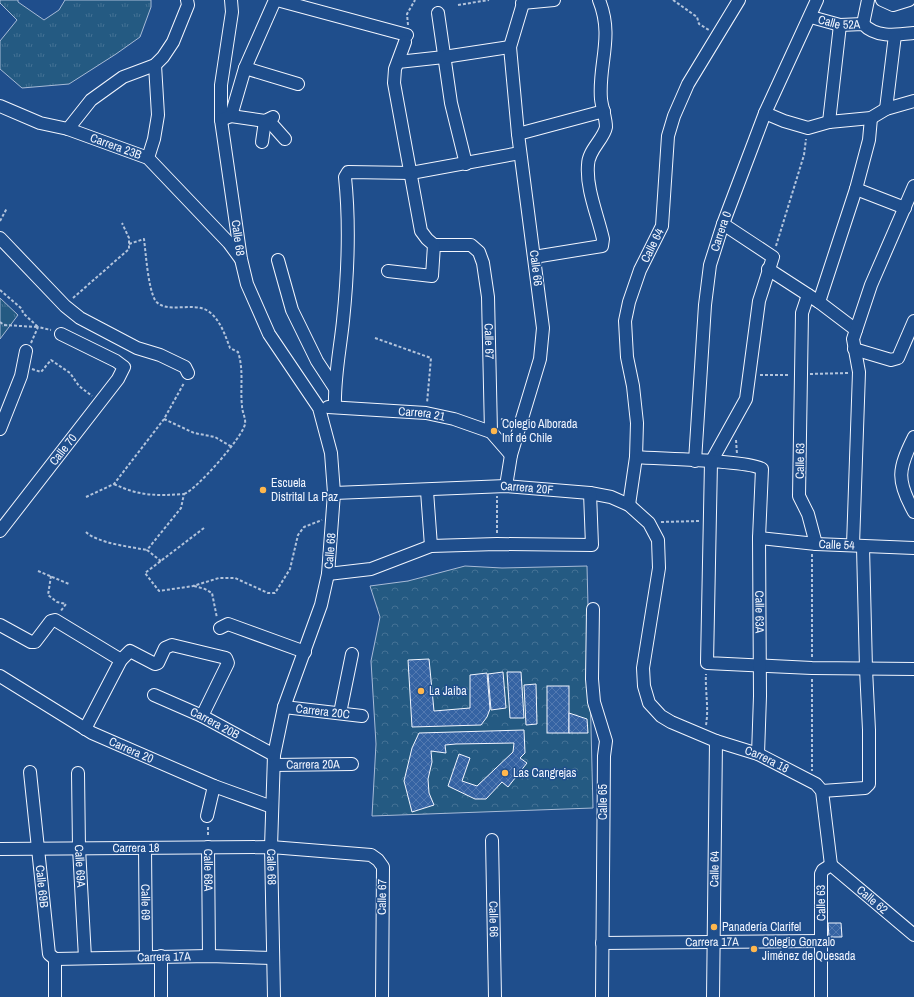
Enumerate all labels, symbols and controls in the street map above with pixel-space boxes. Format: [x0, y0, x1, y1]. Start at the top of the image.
street label: Calle 52A [816, 11, 861, 33]
street label: Carrera 23B [88, 130, 144, 163]
street label: Carrera 0 [707, 209, 735, 254]
street label: Calle 68 [227, 219, 248, 257]
street label: Calle 64 [637, 225, 668, 265]
street label: Calle 66 [526, 249, 546, 287]
street label: Calle 67 [481, 323, 497, 360]
street label: Carrera 21 [398, 403, 447, 425]
place label: Colegio Alborada Inf de Chile [502, 416, 578, 446]
marker: Colegio Alborada Inf de Chile [489, 426, 499, 436]
street label: Calle 70 [46, 430, 81, 469]
street label: Calle 63 [792, 443, 808, 479]
place label: Escuela Distrital La Paz [271, 475, 338, 505]
street label: Carrera 20F [500, 478, 554, 498]
marker: Escuela Distrital La Paz [258, 485, 268, 495]
street label: Calle 68 [320, 532, 340, 570]
street label: Calle 54 [818, 536, 856, 554]
street label: Calle 63A [751, 591, 768, 634]
place label: La Jaiba [429, 683, 467, 699]
marker: La Jaiba [416, 686, 426, 696]
street label: Carrera 20C [295, 700, 351, 723]
street label: Carrera 20B [188, 704, 243, 743]
street label: Carrera 20 [106, 733, 156, 767]
street label: Carrera 18 [743, 742, 792, 777]
street label: Carrera 20A [286, 756, 340, 773]
place label: Las Cangrejas [513, 765, 577, 781]
marker: Las Cangrejas [500, 768, 510, 778]
street label: Calle 65 [595, 783, 611, 820]
street label: Carrera 18 [112, 840, 160, 856]
street label: Calle 69A [71, 844, 89, 888]
street label: Calle 68A [200, 849, 216, 892]
street label: Calle 68 [263, 849, 280, 885]
street label: Calle 64 [706, 850, 723, 887]
street label: Calle 69B [32, 864, 52, 909]
street label: Calle 67 [374, 878, 390, 915]
street label: Calle 62 [853, 882, 891, 918]
street label: Calle 69 [137, 884, 154, 920]
street label: Calle 63 [813, 885, 829, 921]
street label: Calle 66 [485, 901, 502, 937]
place label: Panadería Clarifel [722, 919, 801, 935]
marker: Panadería Clarifel [709, 922, 719, 932]
street label: Carrera 17A [685, 934, 739, 950]
place label: Colegio Gonzalo Jiménez de Quesada [762, 934, 856, 964]
marker: Colegio Gonzalo Jiménez de Quesada [749, 944, 759, 954]
street label: Carrera 17A [137, 948, 191, 965]

